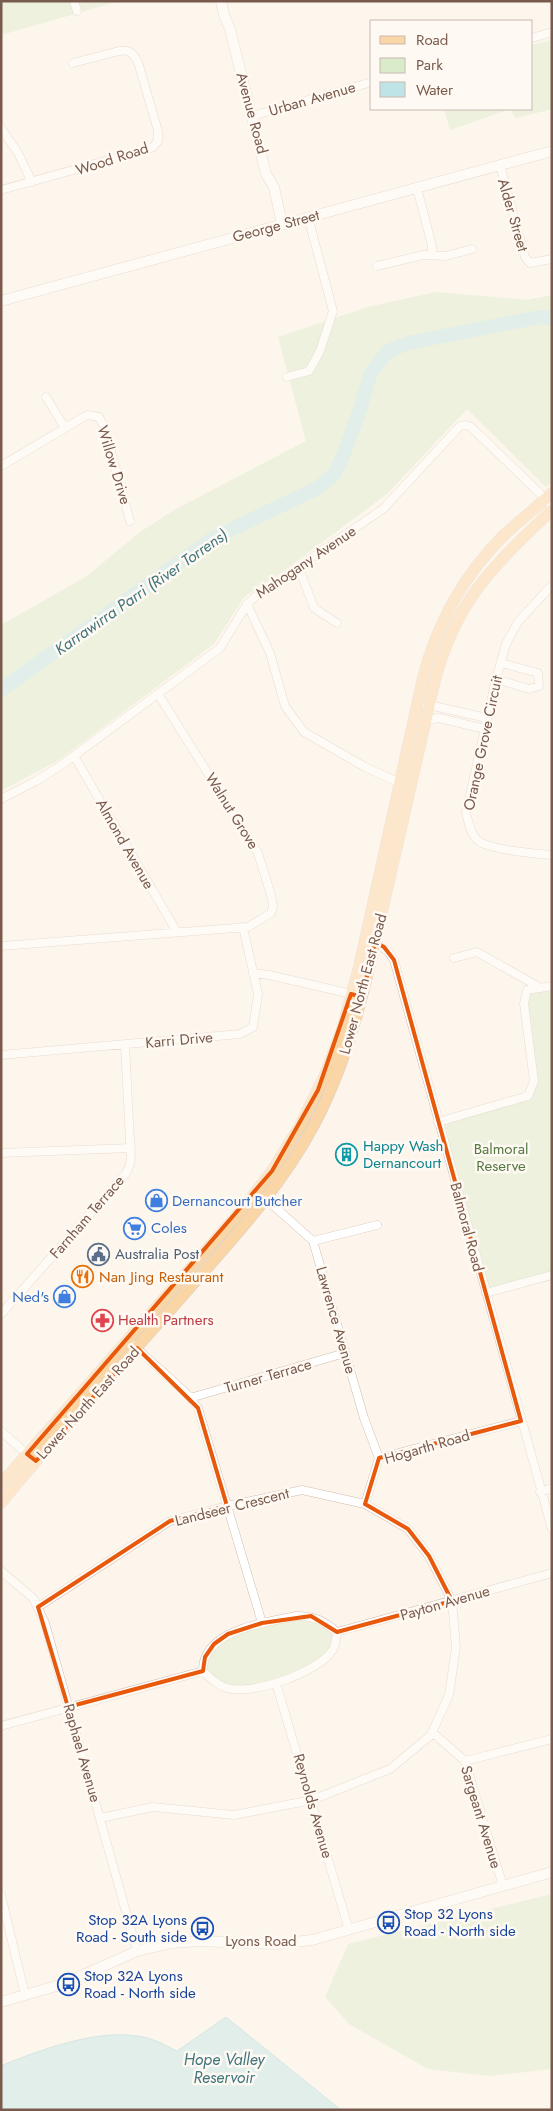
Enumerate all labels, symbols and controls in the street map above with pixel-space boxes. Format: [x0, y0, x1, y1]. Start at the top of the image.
legend [370, 20, 533, 110]
text: Road [416, 29, 448, 51]
text: Park [416, 54, 443, 76]
street label: Avenue Road [231, 70, 273, 156]
street label: Urban Avenue [266, 76, 358, 122]
text: Water [416, 79, 454, 101]
street label: Wood Road [73, 137, 151, 181]
street label: Alder Street [492, 176, 534, 254]
street label: George Street [230, 204, 322, 248]
street label: Willow Drive [92, 423, 137, 508]
street label: Mahogany Avenue [251, 520, 361, 604]
water label: Karrawirra Parri (River Torrens) [50, 523, 232, 661]
street label: Orange Grove Circuit [458, 673, 508, 813]
street label: Walnut Grove [200, 768, 264, 854]
street label: Almond Avenue [90, 795, 160, 893]
street label: Lower North East Road [334, 911, 392, 1057]
street label: Karri Drive [144, 1026, 214, 1054]
place label: Happy Wash Dernancourt [363, 1135, 443, 1174]
park label: Balmoral Reserve [474, 1138, 528, 1177]
building icon: Happy Wash Dernancourt [335, 1143, 359, 1167]
street label: Farnham Terrace [45, 1170, 130, 1264]
street label: Balmoral Road [445, 1180, 489, 1274]
shop icon: Dernancourt Butcher [144, 1189, 168, 1213]
place label: Dernancourt Butcher [172, 1190, 303, 1212]
supermarket icon: Coles [123, 1216, 147, 1240]
place label: Coles [151, 1217, 187, 1239]
public building icon: Australia Post [87, 1242, 111, 1266]
place label: Australia Post [115, 1243, 200, 1265]
street label: Lawrence Avenue [310, 1264, 362, 1377]
restaurant icon: Nan Jing Restaurant [71, 1265, 95, 1289]
place label: Nan Jing Restaurant [99, 1266, 224, 1288]
shop icon: Ned's [53, 1285, 77, 1309]
place label: Ned's [12, 1286, 49, 1308]
pharmacy icon: Health Partners [90, 1308, 114, 1332]
place label: Health Partners [118, 1309, 214, 1331]
street label: Lower North East Road [31, 1342, 145, 1464]
street label: Turner Terrace [222, 1353, 314, 1399]
street label: Hogarth Road [382, 1424, 472, 1470]
street label: Landseer Crescent [173, 1482, 292, 1532]
street label: Payton Avenue [398, 1580, 493, 1626]
street label: Raphael Avenue [57, 1701, 107, 1805]
street label: Reynolds Avenue [288, 1751, 339, 1861]
street label: Sargeant Avenue [455, 1763, 507, 1871]
place label: Stop 32 Lyons Road - North side [404, 1903, 516, 1942]
place label: Stop 32A Lyons Road - South side [76, 1909, 187, 1948]
bus stop icon: Stop 32 Lyons Road - North side [376, 1911, 400, 1935]
bus stop icon: Stop 32A Lyons Road - South side [191, 1917, 215, 1941]
street label: Lyons Road [225, 1930, 297, 1952]
place label: Stop 32A Lyons Road - North side [84, 1965, 196, 2004]
bus stop icon: Stop 32A Lyons Road - North side [56, 1973, 80, 1997]
water label: Hope Valley Reservoir [184, 2048, 265, 2089]

